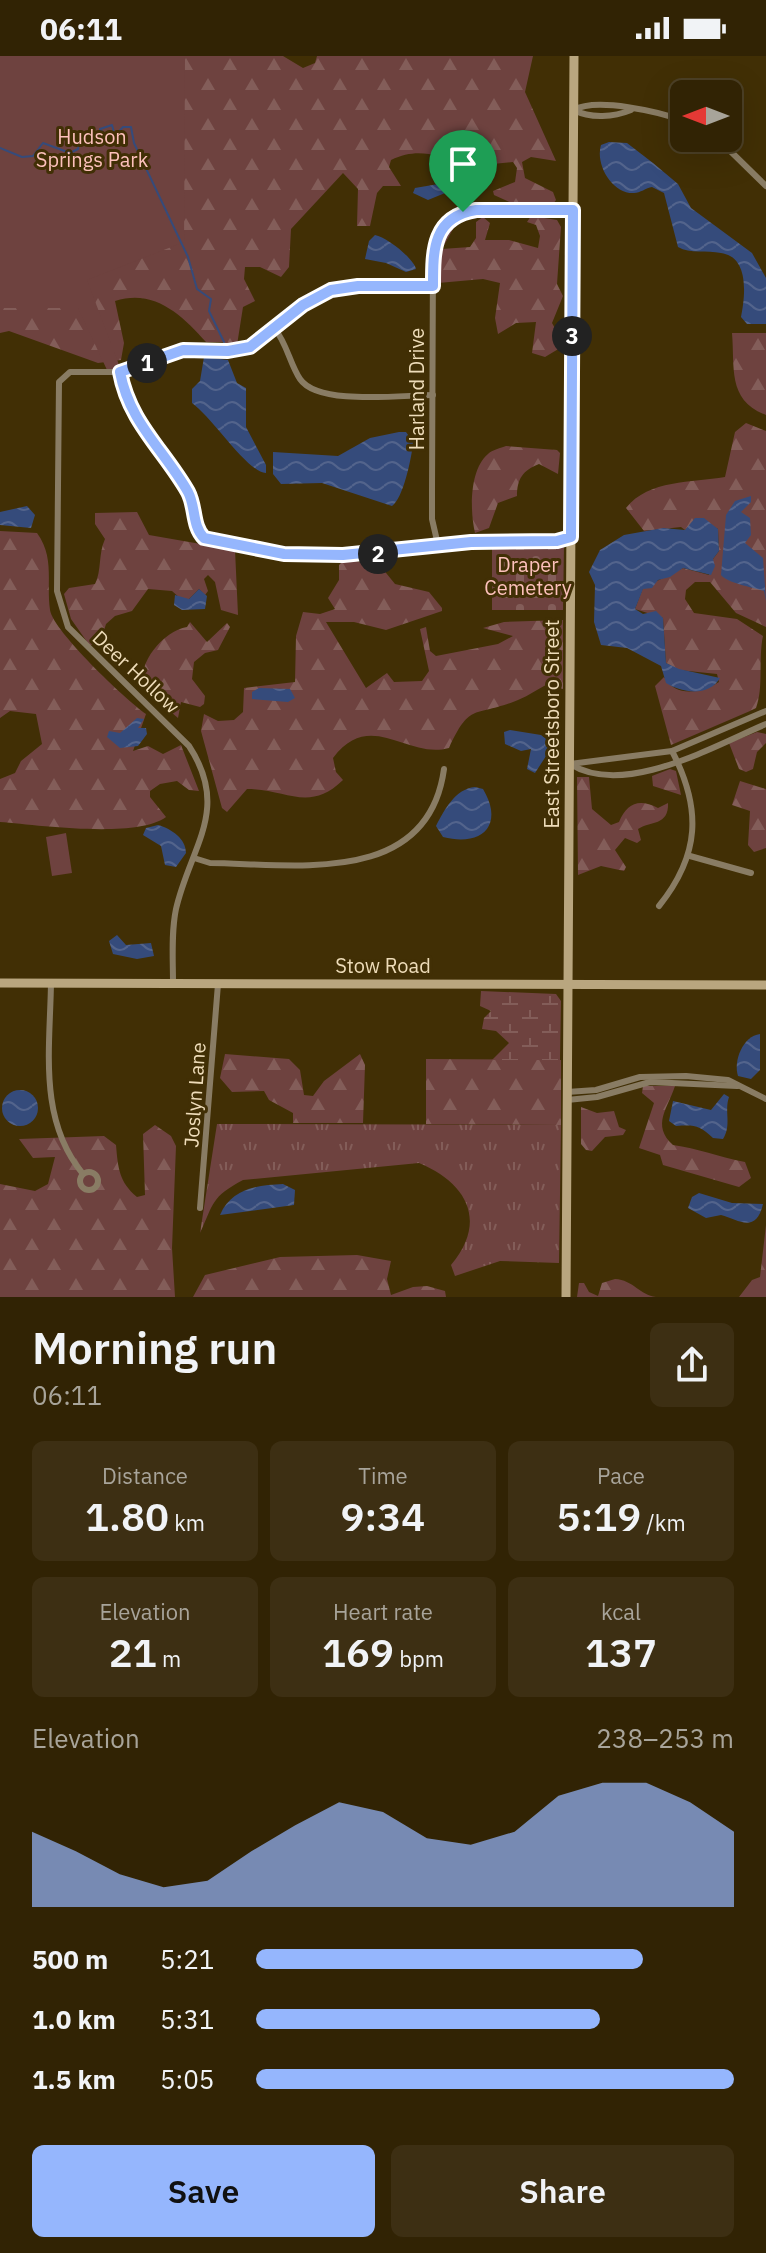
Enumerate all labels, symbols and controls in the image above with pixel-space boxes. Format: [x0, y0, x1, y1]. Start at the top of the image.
text: 06:11 [40, 9, 122, 48]
north arrow [670, 80, 742, 152]
map controls [670, 80, 742, 152]
park label: Hudson Springs Park [36, 123, 149, 173]
pin [429, 130, 497, 212]
icon: arrive [441, 142, 485, 186]
pin: 3 [552, 316, 592, 356]
text: 3 [565, 321, 579, 350]
street label: Harland Drive [403, 328, 430, 450]
pin: 1 [127, 343, 167, 383]
text: 1 [140, 348, 154, 377]
pin: 2 [358, 534, 398, 574]
text: 2 [371, 539, 385, 568]
park label: Draper Cemetery [484, 551, 572, 601]
street label: East Streetsboro Street [538, 619, 565, 829]
street label: Deer Hollow [87, 624, 186, 719]
street label: Stow Road [335, 952, 431, 979]
street label: Joslyn Lane [177, 1041, 212, 1149]
text: Morning run [32, 1319, 277, 1376]
button: share [650, 1323, 734, 1407]
text: 06:11 [32, 1378, 102, 1412]
text: Distance [102, 1461, 188, 1490]
text: Time [358, 1461, 408, 1490]
text: Pace [597, 1461, 645, 1490]
text: 1.80 [85, 1490, 169, 1542]
text: 9:34 [341, 1490, 425, 1542]
text: 5:19 [556, 1490, 641, 1542]
text: km [169, 1508, 205, 1537]
text: /km [641, 1508, 686, 1537]
text: Elevation [99, 1597, 191, 1626]
text: Heart rate [333, 1597, 433, 1626]
text: kcal [601, 1597, 641, 1626]
text: 21 [109, 1626, 157, 1678]
text: 169 [322, 1626, 394, 1678]
text: 137 [585, 1626, 657, 1678]
text: m [157, 1644, 181, 1673]
text: bpm [394, 1644, 444, 1673]
text: Elevation [32, 1721, 140, 1755]
text: 238–253 m [596, 1721, 734, 1755]
text: 500 m [32, 1942, 108, 1976]
text: 5:21 [160, 1942, 214, 1976]
text: 1.0 km [32, 2002, 116, 2036]
text: 5:31 [160, 2002, 214, 2036]
text: 1.5 km [32, 2062, 116, 2096]
text: 5:05 [160, 2062, 214, 2096]
button: Save [32, 2145, 375, 2237]
button: Share [391, 2145, 734, 2237]

